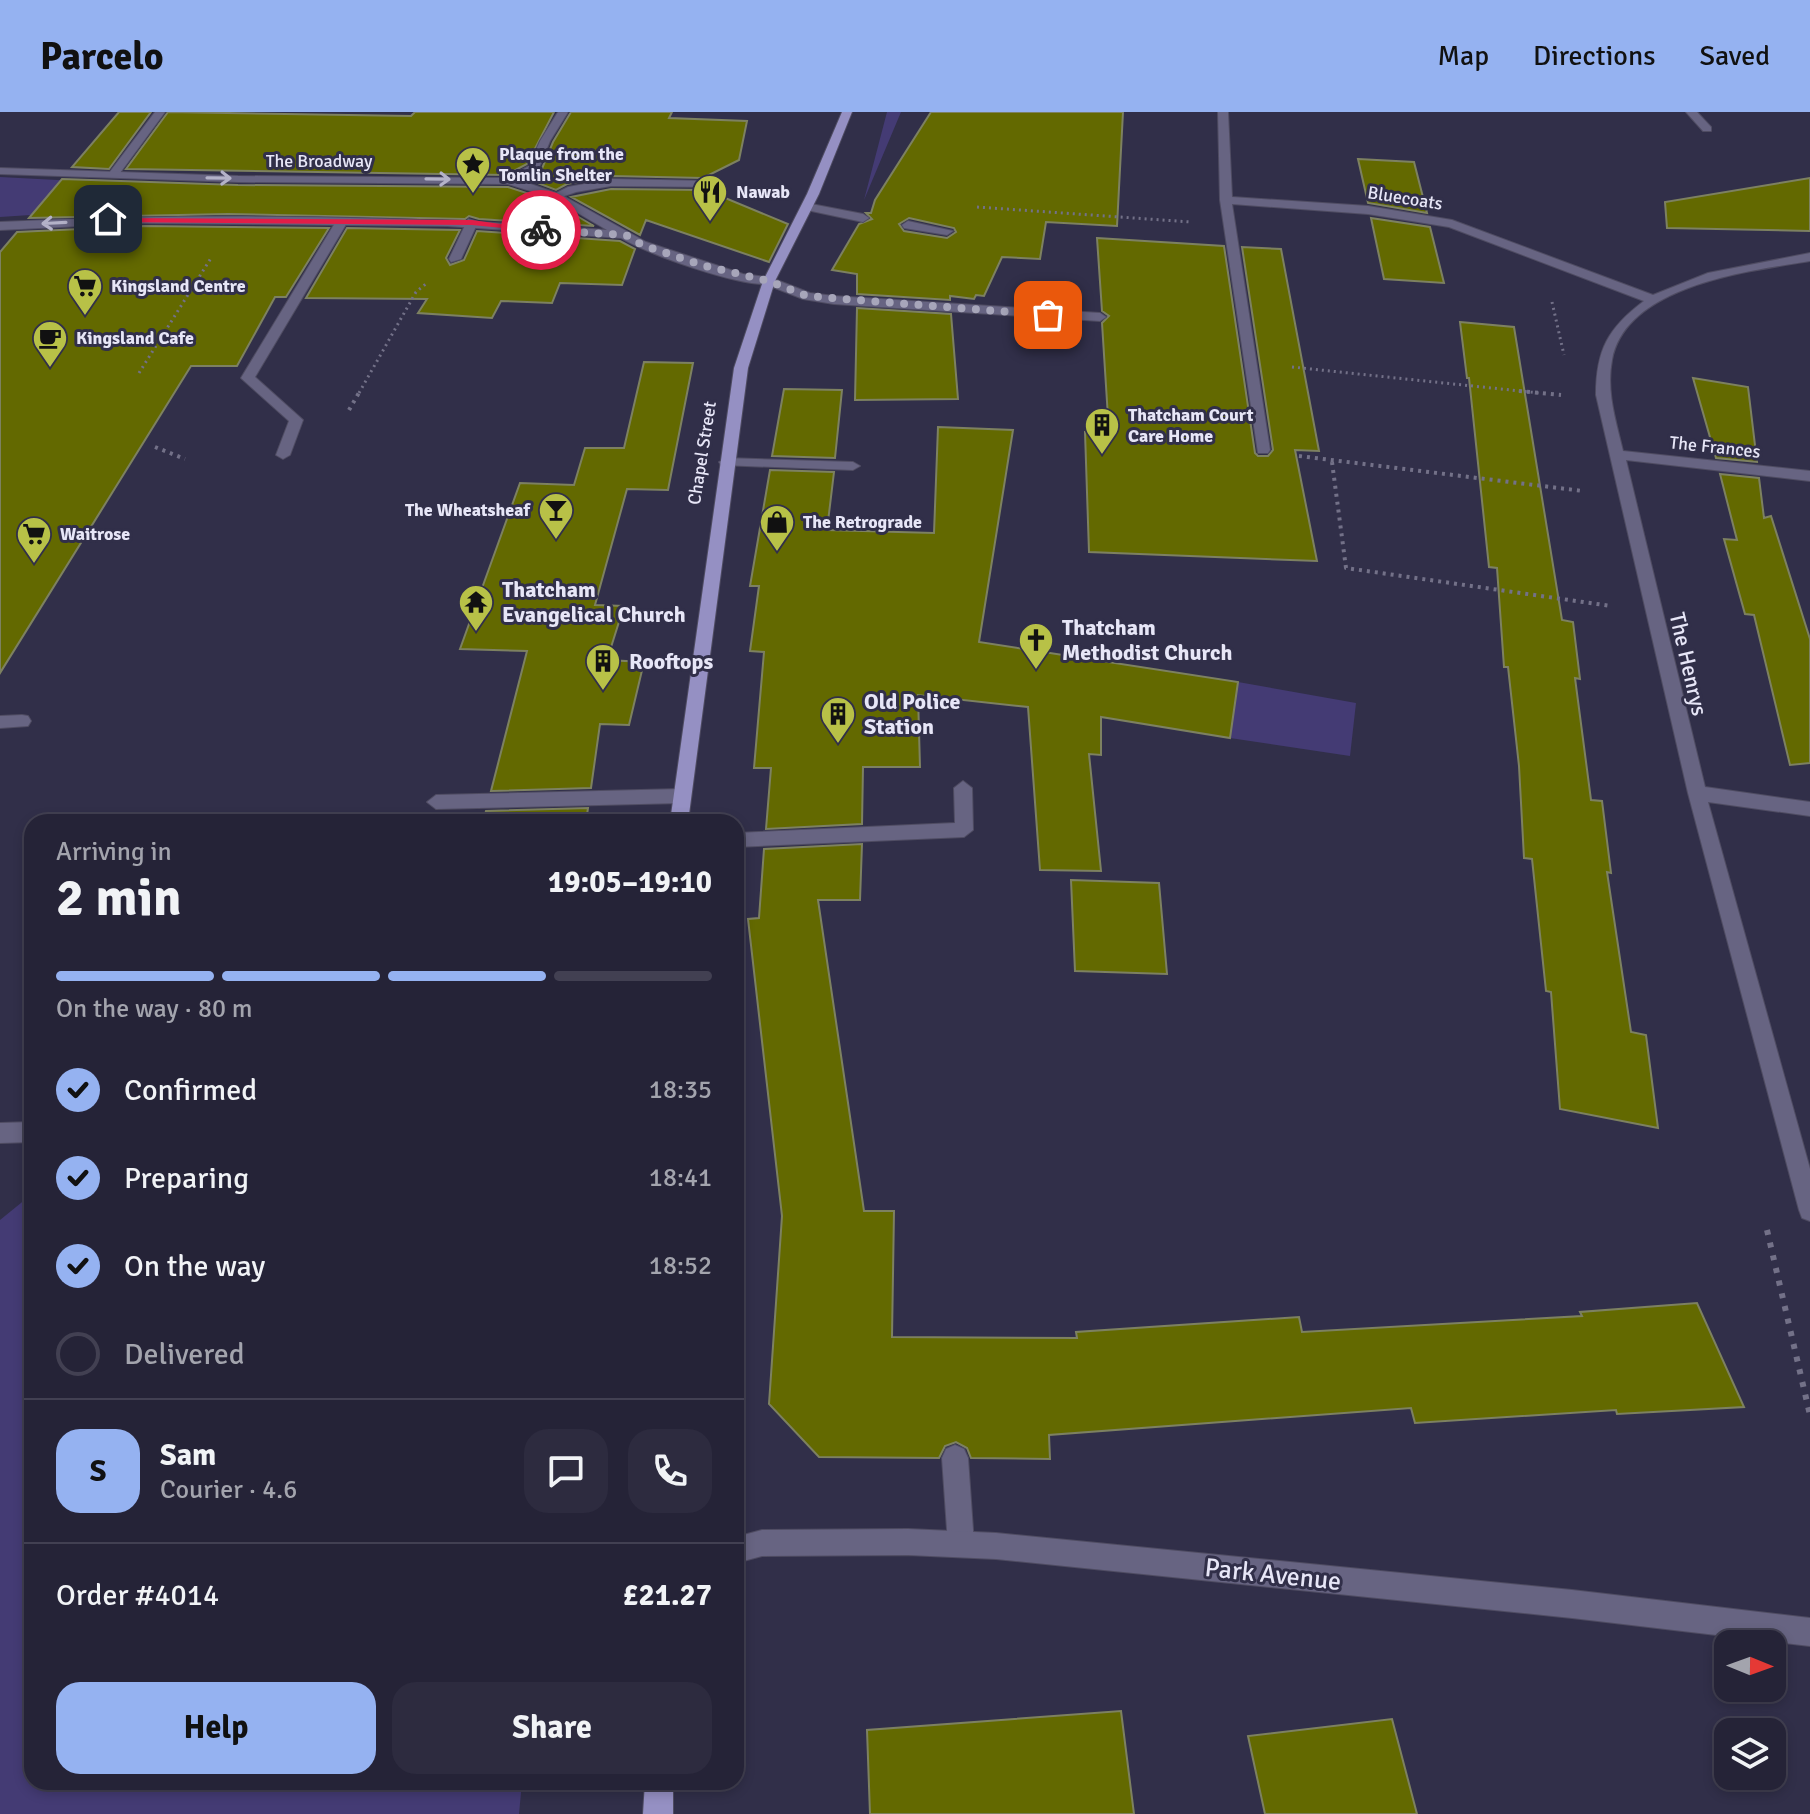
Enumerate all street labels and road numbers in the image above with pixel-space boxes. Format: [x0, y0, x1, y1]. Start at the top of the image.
street label: The Broadway [266, 150, 373, 172]
street label: Bluecoats [1366, 181, 1444, 215]
street label: Chapel Street [683, 400, 721, 506]
street label: The Frances [1668, 431, 1762, 463]
street label: The Henrys [1664, 610, 1713, 718]
street label: Park Avenue [1203, 1552, 1343, 1598]

